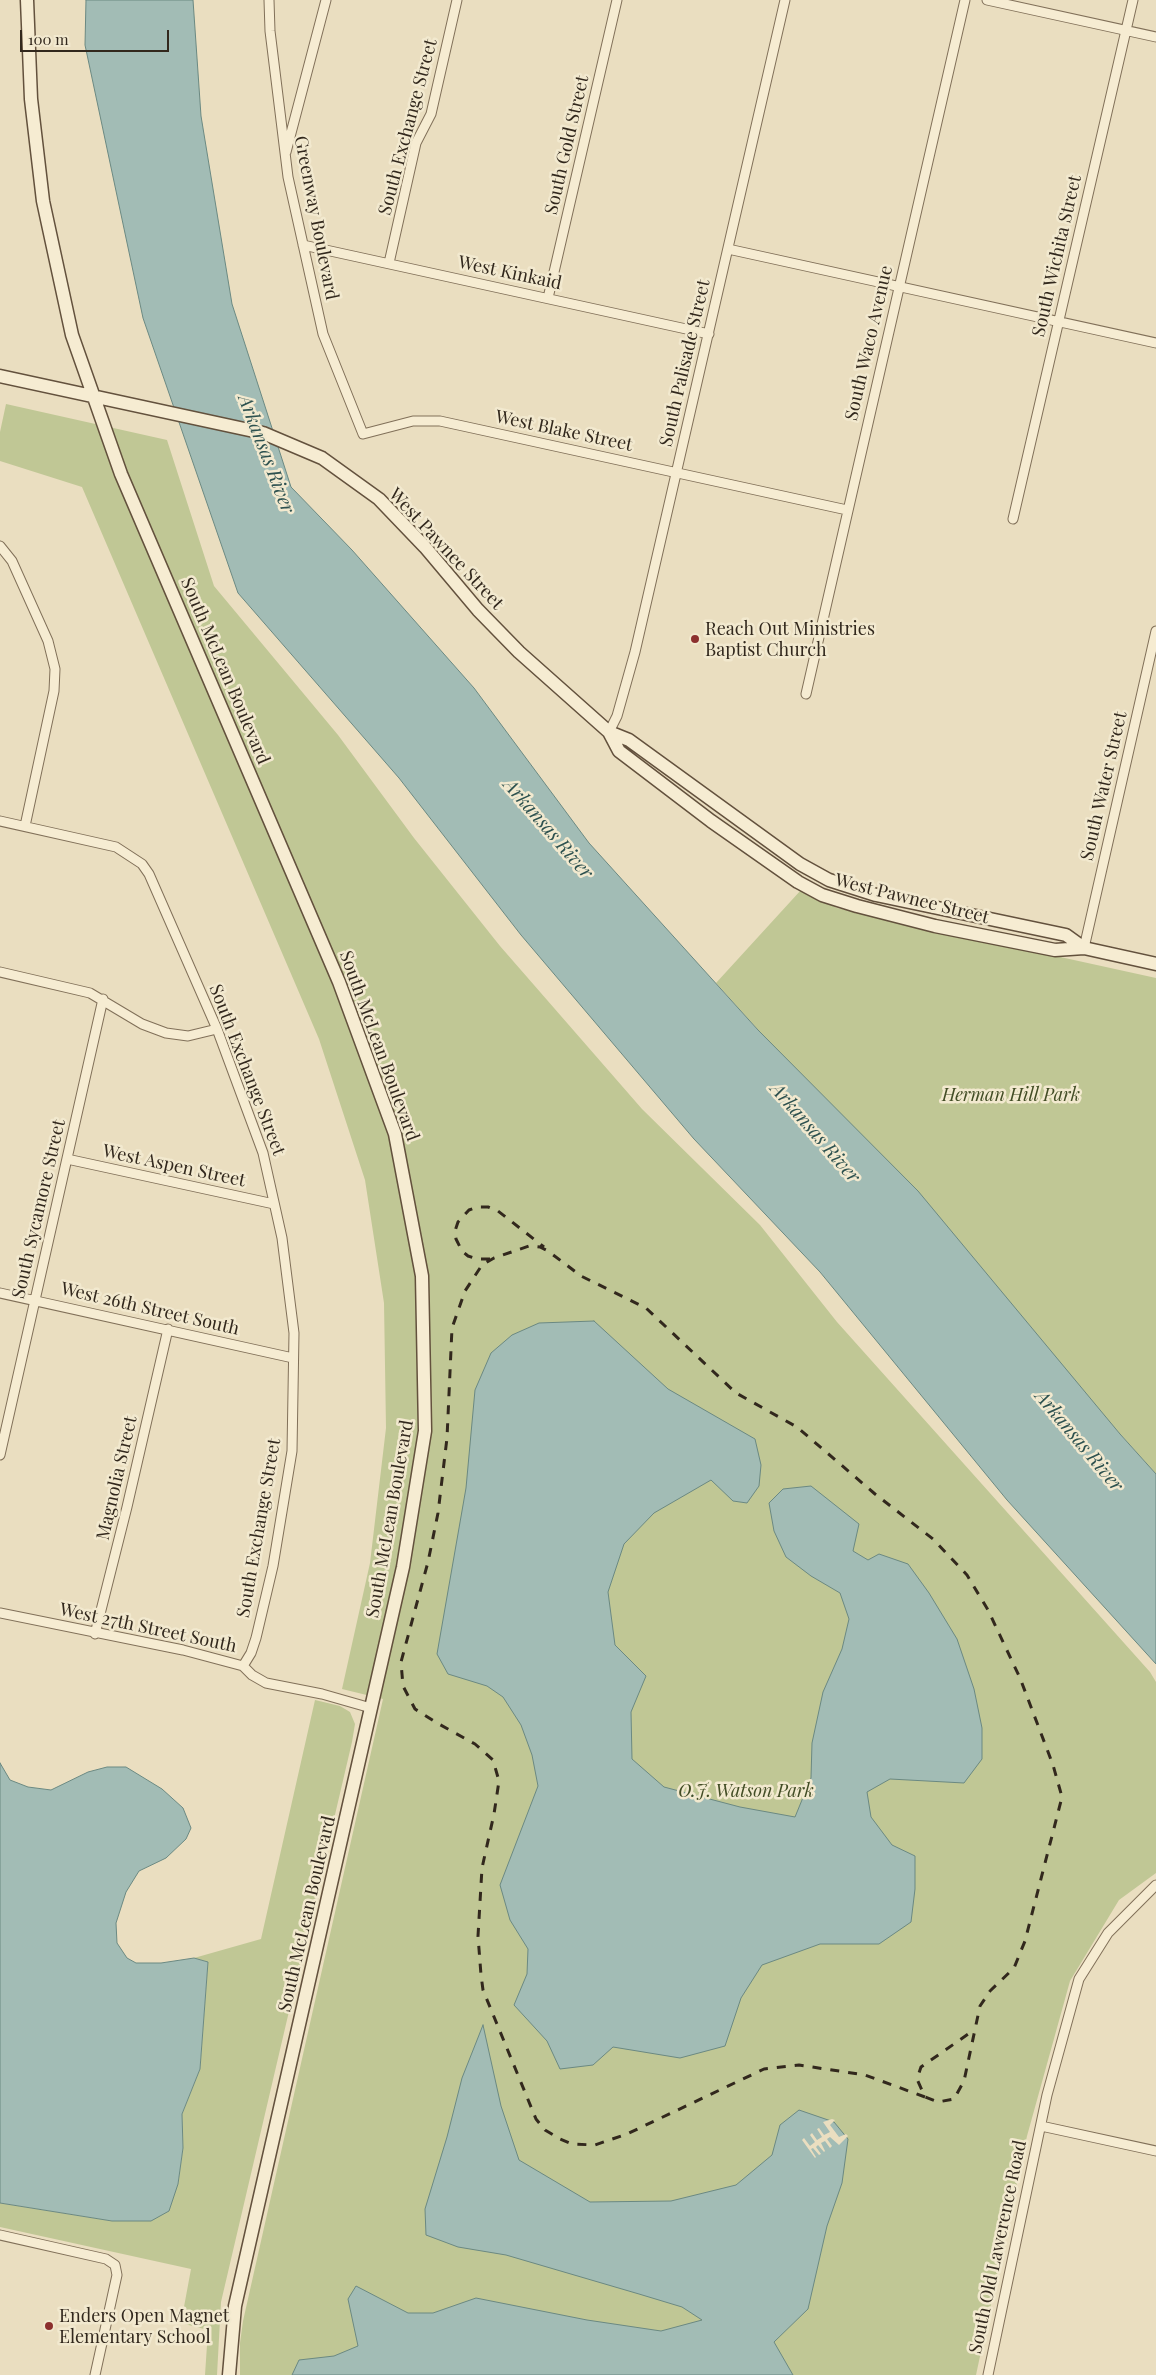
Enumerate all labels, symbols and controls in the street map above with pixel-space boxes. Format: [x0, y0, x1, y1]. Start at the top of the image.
scale bar [22, 20, 171, 52]
text: 100 m [28, 29, 69, 49]
street label: South Exchange Street [374, 37, 442, 217]
street label: South Gold Street [540, 73, 594, 217]
street label: Greenway Boulevard [290, 134, 342, 302]
street label: South Wichita Street [1028, 173, 1086, 339]
street label: West Kinkaid [456, 251, 564, 295]
street label: South Waco Avenue [841, 263, 897, 423]
street label: South Palisade Street [655, 277, 715, 449]
water label: Arkansas River [233, 392, 299, 516]
street label: West Blake Street [494, 406, 634, 456]
street label: West Pawnee Street [384, 484, 508, 614]
street label: South McLean Boulevard [176, 574, 274, 768]
place label: Reach Out Ministries Baptist Church [705, 618, 875, 660]
marker: Reach Out Ministries Baptist Church [689, 633, 701, 645]
street label: South Water Street [1076, 709, 1132, 863]
water label: Arkansas River [498, 774, 598, 884]
street label: West Pawnee Street [833, 869, 991, 929]
street label: South McLean Boulevard [335, 948, 423, 1144]
street label: South Exchange Street [204, 981, 290, 1159]
water label: Arkansas River [765, 1078, 865, 1188]
park label: Herman Hill Park [942, 1084, 1080, 1106]
street label: South Sycamore Street [8, 1117, 70, 1301]
street label: West Aspen Street [101, 1140, 247, 1192]
street label: West 26th Street South [59, 1278, 241, 1340]
water label: Arkansas River [1030, 1386, 1128, 1496]
street label: Magnolia Street [92, 1414, 142, 1542]
street label: South McLean Boulevard [362, 1418, 418, 1620]
street label: South Exchange Street [233, 1437, 285, 1619]
street label: West 27th Street South [58, 1599, 238, 1657]
park label: O.J. Watson Park [678, 1780, 814, 1802]
street label: South McLean Boulevard [274, 1814, 340, 2014]
street label: South Old Lawerence Road [965, 2138, 1031, 2356]
place label: Enders Open Magnet Elementary School [59, 2305, 229, 2348]
marker: Enders Open Magnet Elementary School [43, 2320, 55, 2332]

